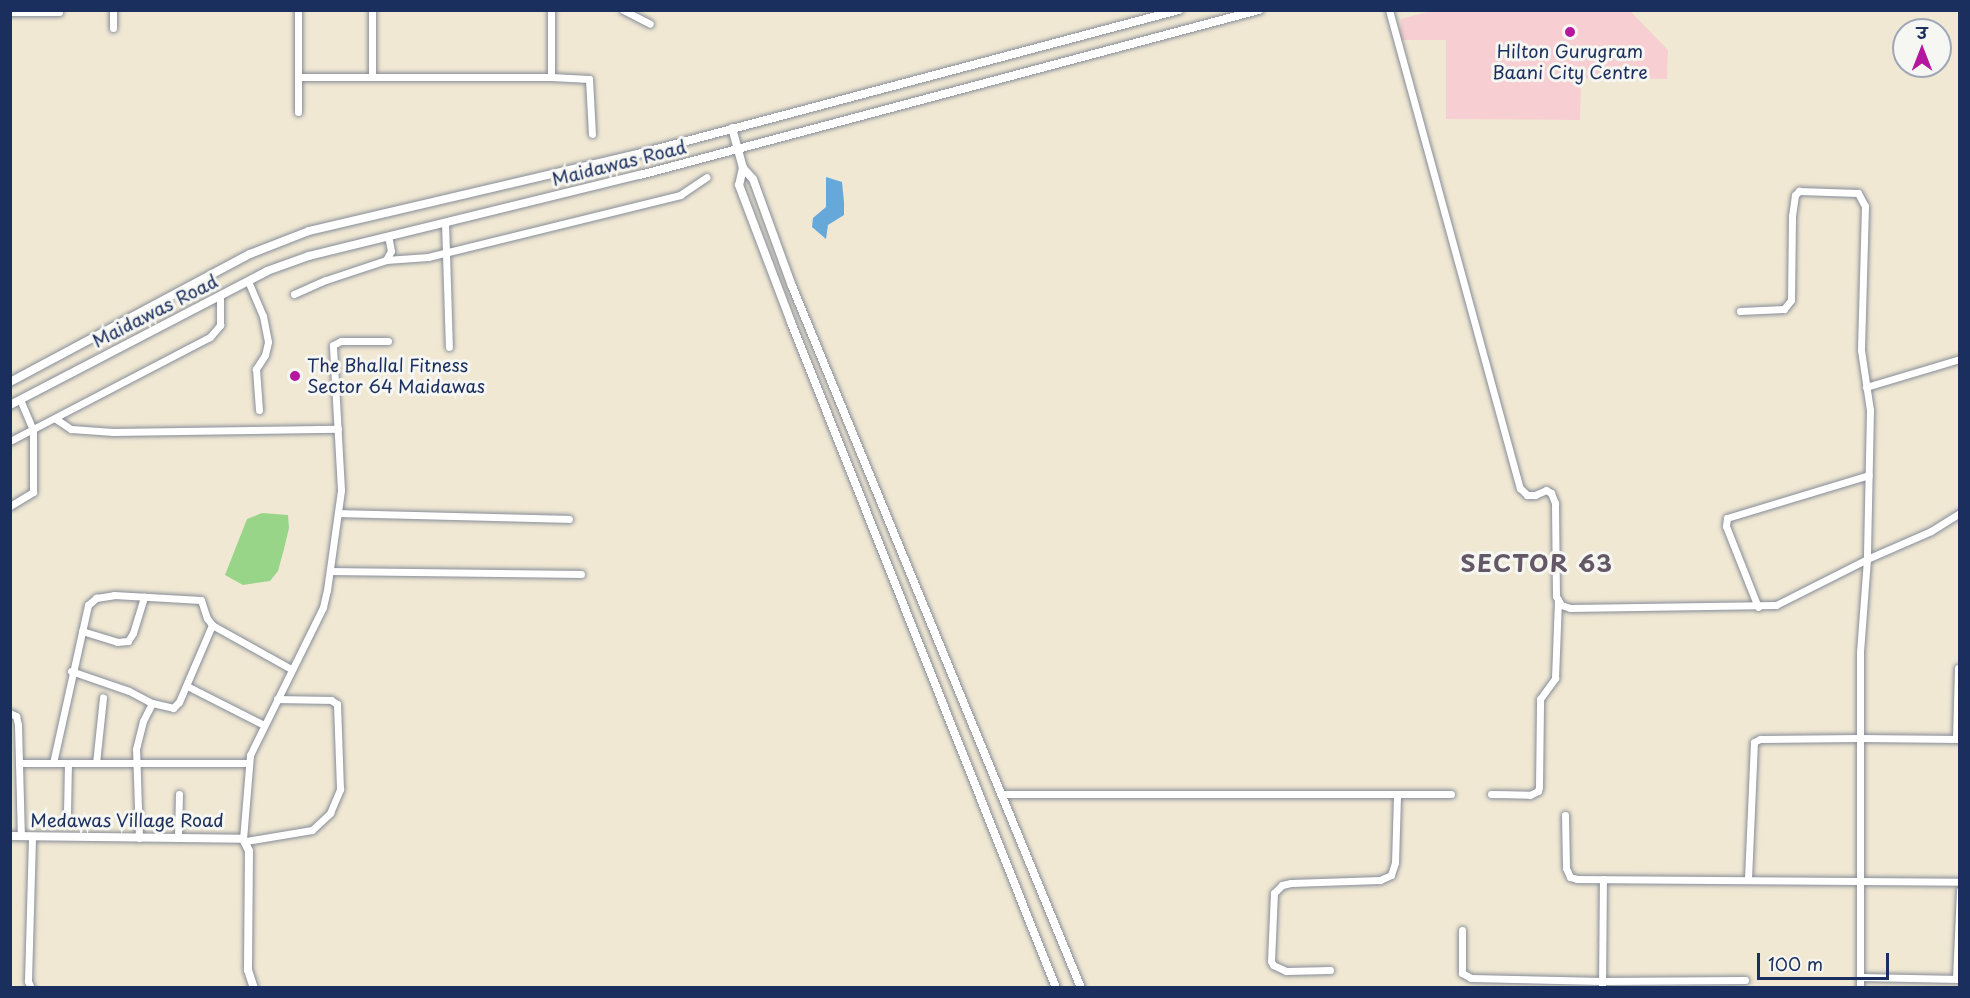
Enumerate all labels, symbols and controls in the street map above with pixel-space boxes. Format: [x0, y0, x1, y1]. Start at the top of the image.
north arrow [1892, 18, 1952, 78]
text: उ [1917, 20, 1927, 44]
marker: Hilton Gurugram Baani City Centre [1563, 25, 1577, 39]
place label: Hilton Gurugram Baani City Centre [1491, 41, 1649, 84]
street label: Maidawas Road [550, 136, 688, 190]
street label: Maidawas Road [89, 270, 221, 352]
place label: The Bhallal Fitness Sector 64 Maidawas [307, 355, 487, 398]
marker: The Bhallal Fitness Sector 64 Maidawas [288, 369, 302, 383]
district label: SECTOR 63 [1460, 549, 1614, 577]
street label: Medawas Village Road [30, 809, 224, 831]
scale bar [1760, 941, 1892, 979]
text: 100 m [1768, 950, 1823, 977]

